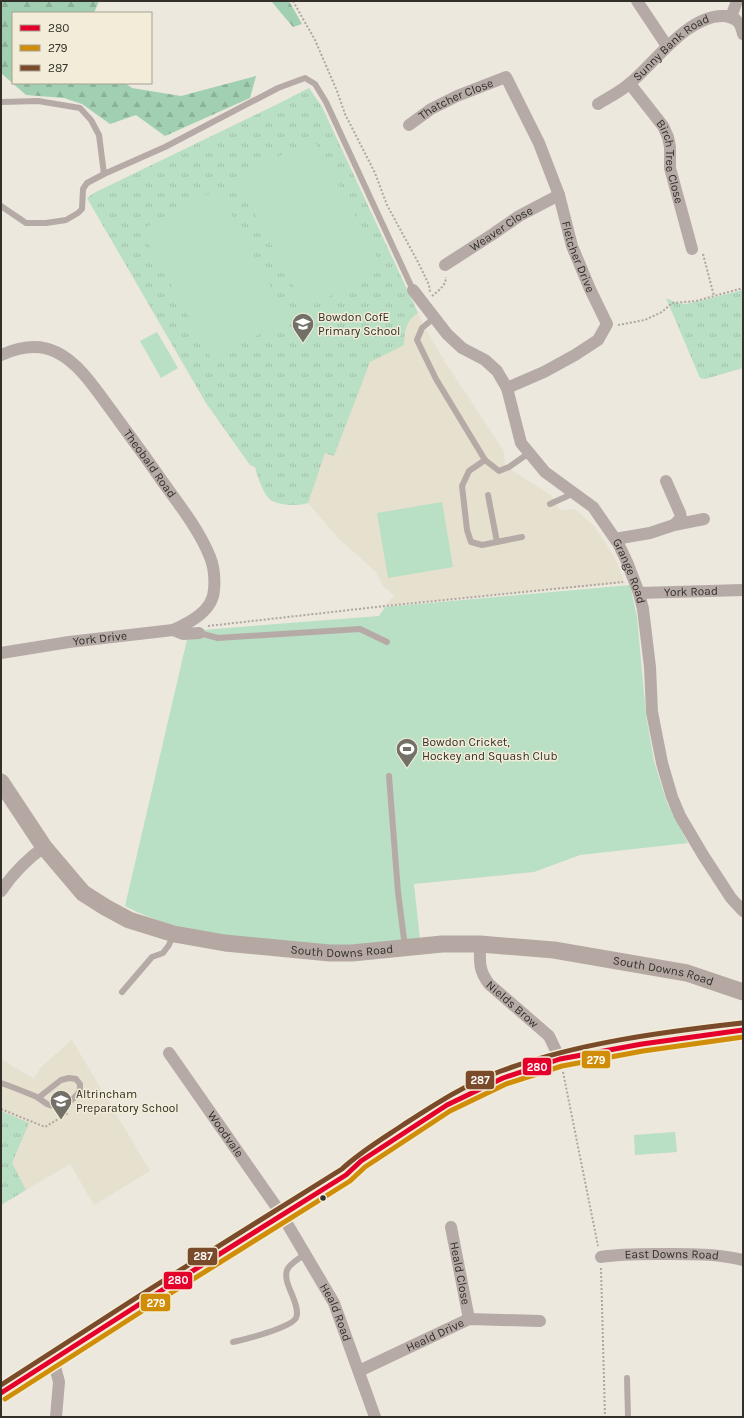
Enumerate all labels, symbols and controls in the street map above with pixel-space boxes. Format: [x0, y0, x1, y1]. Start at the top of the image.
street label: Sunny Bank Road [630, 11, 711, 84]
legend [12, 12, 152, 84]
text: 280 [48, 21, 69, 35]
text: 279 [48, 41, 68, 55]
text: 287 [48, 61, 68, 75]
street label: Thatcher Close [416, 76, 495, 123]
street label: Birch Tree Close [653, 117, 686, 205]
street label: Weaver Close [467, 203, 535, 254]
street label: Fletcher Drive [559, 219, 598, 295]
place label: Bowdon CofE Primary School [318, 310, 400, 338]
school or university icon: Bowdon CofE Primary School [290, 311, 316, 344]
street label: Theobald Road [121, 427, 179, 501]
street label: Grange Road [610, 535, 648, 605]
street label: York Road [664, 584, 718, 599]
street label: York Drive [72, 628, 128, 649]
place label: Bowdon Cricket, Hockey and Squash Club [422, 735, 558, 763]
sports icon: Bowdon Cricket, Hockey and Squash Club [394, 736, 420, 769]
street label: South Downs Road [290, 942, 394, 960]
street label: South Downs Road [612, 953, 716, 989]
street label: Nields Brow [483, 978, 542, 1031]
line badge: 279 [581, 1050, 611, 1069]
text: 279 [587, 1054, 606, 1067]
line badge: 280 [522, 1057, 552, 1076]
text: 280 [527, 1061, 547, 1074]
line badge: 287 [465, 1070, 495, 1090]
text: 287 [470, 1074, 490, 1087]
place label: Altrincham Preparatory School [76, 1087, 179, 1115]
school or university icon: Altrincham Preparatory School [48, 1088, 74, 1121]
street label: Woodvale [205, 1109, 246, 1160]
unlabelled marker [318, 1193, 328, 1203]
street label: Heald Close [447, 1240, 473, 1306]
line badge: 287 [187, 1247, 218, 1266]
street label: East Downs Road [624, 1247, 720, 1263]
text: 287 [193, 1250, 213, 1263]
line badge: 280 [163, 1271, 193, 1290]
text: 280 [168, 1274, 188, 1287]
street label: Heald Road [317, 1281, 354, 1343]
line badge: 279 [140, 1293, 171, 1312]
text: 279 [147, 1297, 166, 1310]
street label: Heald Drive [404, 1315, 466, 1355]

